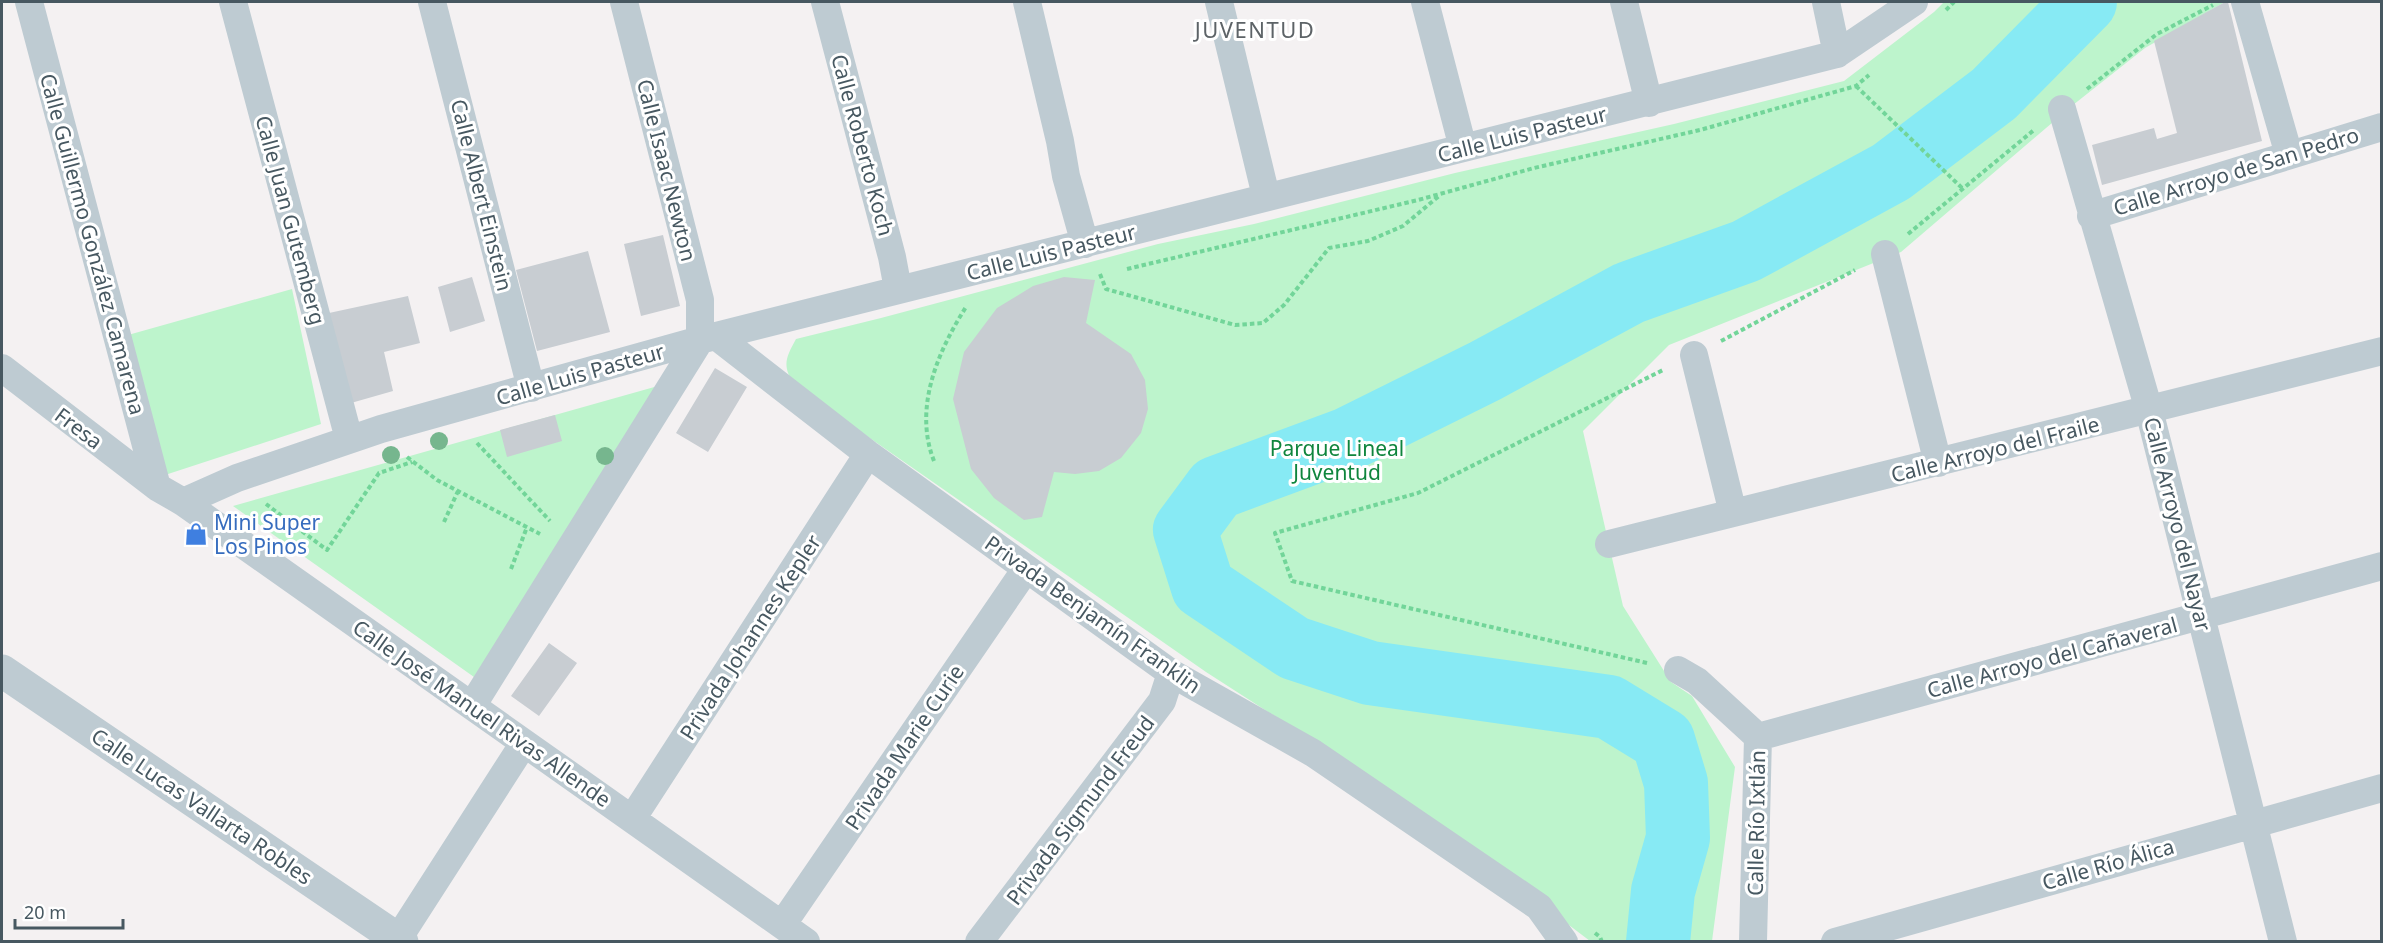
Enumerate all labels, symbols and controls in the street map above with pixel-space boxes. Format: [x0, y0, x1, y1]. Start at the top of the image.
district label: JUVENTUD [1193, 14, 1315, 44]
street label: Calle Roberto Koch [825, 51, 901, 239]
street label: Calle Guillermo González Camarena [34, 70, 152, 418]
street label: Calle Isaac Newton [631, 76, 703, 264]
street label: Calle Albert Einstein [445, 96, 519, 294]
street label: Calle Luis Pasteur [1434, 99, 1610, 169]
street label: Calle Juan Gutemberg [250, 112, 332, 328]
street label: Calle Arroyo de San Pedro [2110, 120, 2362, 222]
street label: Calle Luis Pasteur [963, 217, 1139, 287]
street label: Calle Luis Pasteur [493, 337, 668, 411]
street label: Fresa [49, 401, 109, 455]
street label: Calle Arroyo del Fraile [1888, 410, 2102, 488]
street label: Calle Arroyo del Nayar [2138, 414, 2218, 634]
park label: Parque Lineal Juventud [1270, 434, 1404, 486]
place label: Mini Super Los Pinos [214, 508, 321, 560]
shop icon: Mini Super Los Pinos [183, 521, 209, 547]
street label: Privada Johannes Kepler [673, 529, 827, 745]
street label: Privada Benjamín Franklin [979, 529, 1207, 699]
street label: Calle Arroyo del Cañaveral [1924, 610, 2180, 704]
street label: Calle José Manuel Rivas Allende [347, 613, 617, 813]
street label: Privada Marie Curie [838, 659, 970, 835]
street label: Privada Sigmund Freud [1000, 710, 1160, 910]
street label: Calle Lucas Vallarta Robles [86, 722, 318, 890]
street label: Calle Río Ixtlán [1741, 750, 1771, 896]
street label: Calle Río Álica [2039, 832, 2177, 896]
scale bar [15, 892, 123, 930]
text: 20 m [24, 900, 66, 924]

